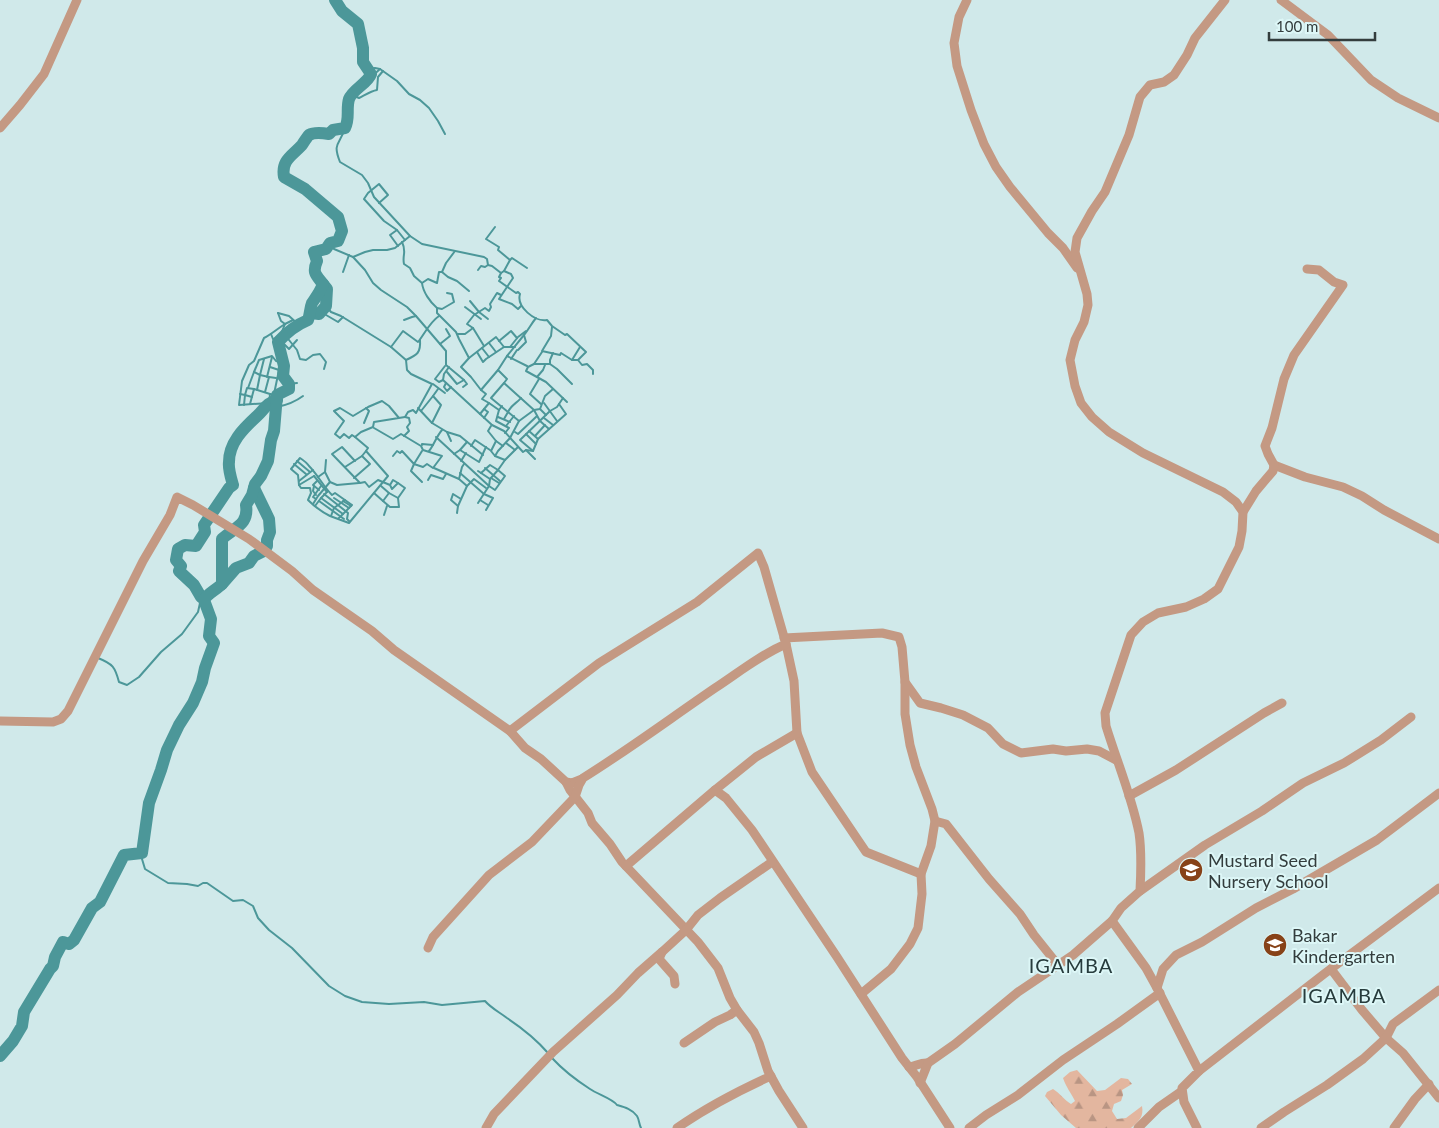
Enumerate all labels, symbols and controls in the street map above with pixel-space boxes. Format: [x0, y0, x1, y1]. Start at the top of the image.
scale bar [1269, 10, 1375, 42]
text: 100 m [1276, 17, 1318, 35]
place label: Mustard Seed Nursery School [1208, 849, 1328, 892]
school or university icon: Mustard Seed Nursery School [1178, 857, 1204, 883]
place label: Bakar Kindergarten [1292, 924, 1395, 967]
school or university icon: Bakar Kindergarten [1262, 932, 1288, 958]
district label: IGAMBA [1029, 953, 1113, 977]
district label: IGAMBA [1302, 983, 1386, 1007]

